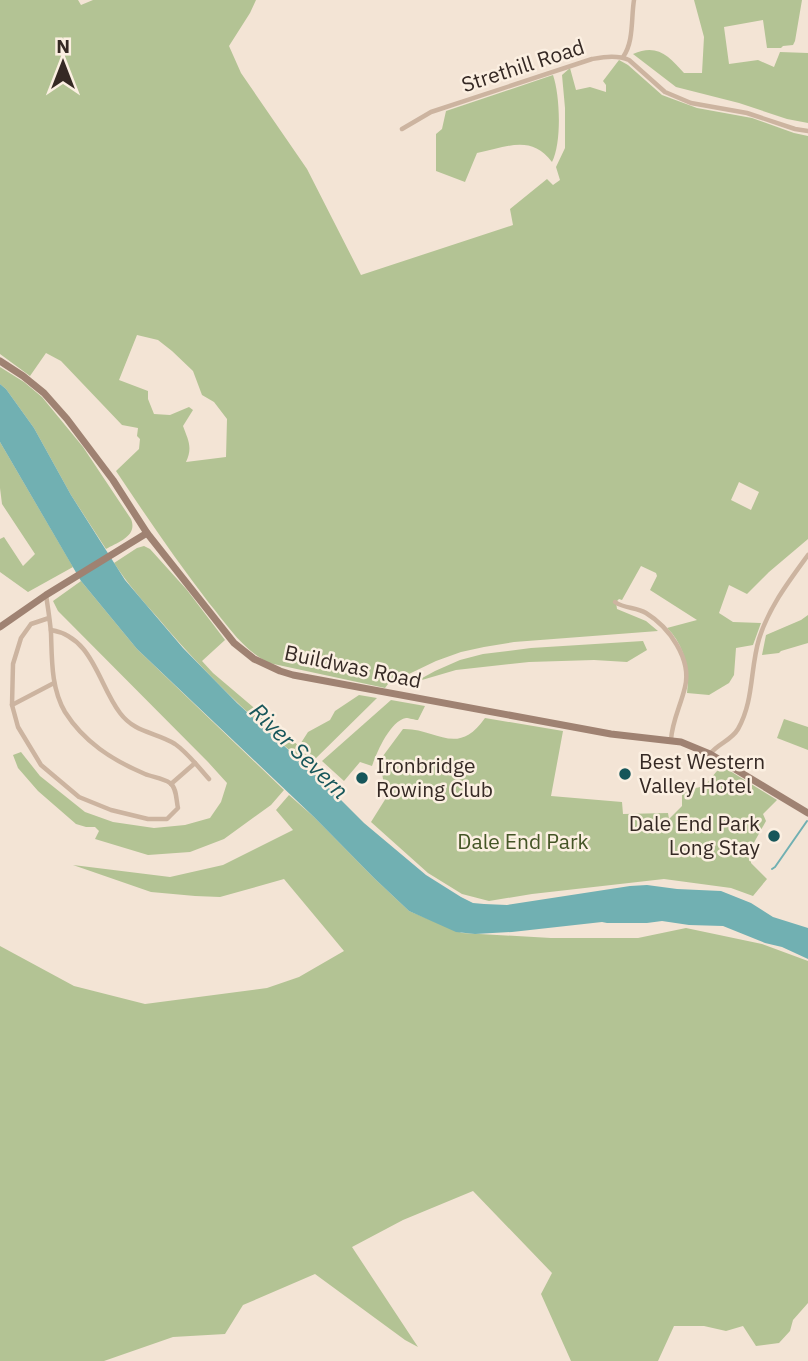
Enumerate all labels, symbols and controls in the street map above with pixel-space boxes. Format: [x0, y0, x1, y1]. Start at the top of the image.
north arrow [28, 28, 98, 98]
street label: Strethill Road [458, 32, 588, 98]
text: N [56, 34, 70, 58]
street label: Buildwas Road [282, 638, 424, 694]
water label: River Severn [244, 696, 355, 805]
place label: Best Western Valley Hotel [639, 747, 765, 799]
place label: Ironbridge Rowing Club [376, 751, 493, 803]
marker: Best Western Valley Hotel [617, 766, 633, 782]
marker: Ironbridge Rowing Club [354, 770, 370, 786]
place label: Dale End Park Long Stay [629, 809, 761, 861]
park label: Dale End Park [457, 827, 589, 855]
marker: Dale End Park Long Stay [766, 828, 782, 844]

